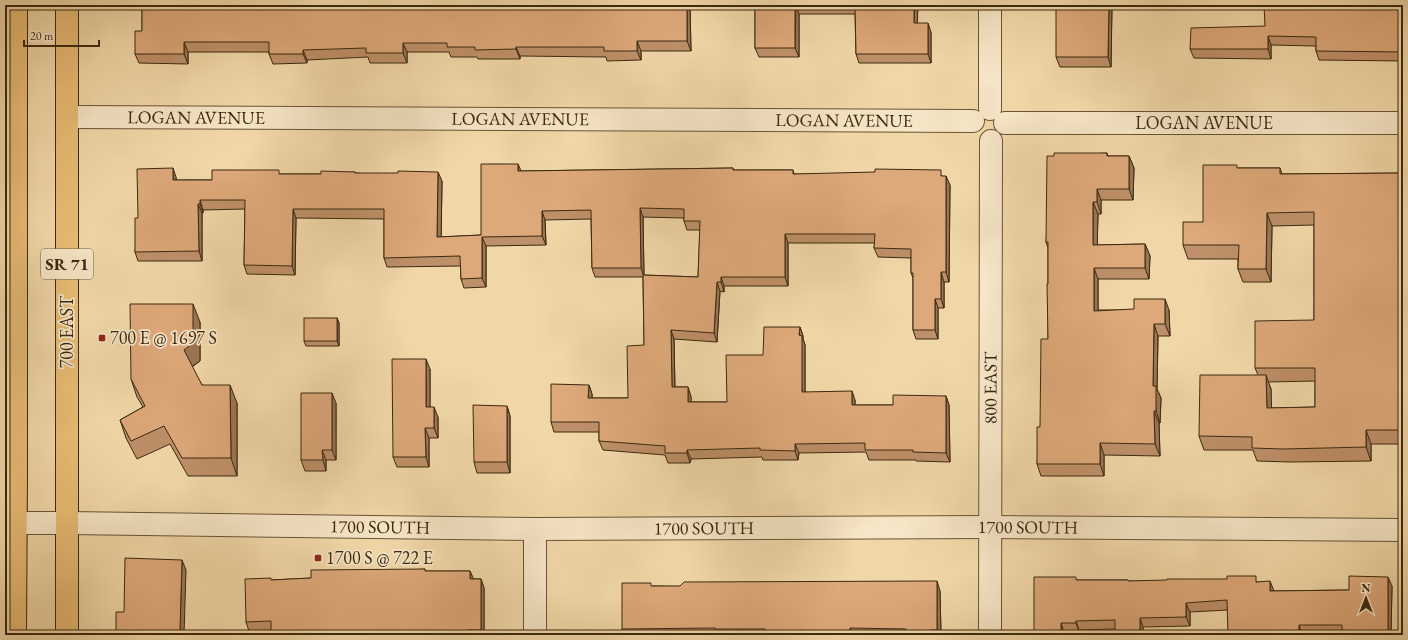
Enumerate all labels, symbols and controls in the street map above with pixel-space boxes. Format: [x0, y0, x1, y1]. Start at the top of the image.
scale bar [24, 22, 99, 48]
text: 20 m [30, 28, 54, 44]
street label: LOGAN AVENUE [127, 105, 265, 129]
street label: LOGAN AVENUE [451, 107, 589, 130]
street label: LOGAN AVENUE [775, 108, 913, 132]
street label: LOGAN AVENUE [1135, 111, 1273, 134]
road number: SR 71 [41, 249, 93, 279]
street label: 700 EAST [55, 295, 78, 368]
place label: 700 E @ 1697 S [110, 326, 217, 349]
marker: 700 E @ 1697 S [97, 333, 107, 343]
street label: 800 EAST [978, 351, 1002, 424]
street label: 1700 SOUTH [330, 514, 430, 539]
street label: 1700 SOUTH [978, 515, 1078, 539]
street label: 1700 SOUTH [654, 516, 754, 539]
place label: 1700 S @ 722 E [326, 546, 433, 569]
marker: 1700 S @ 722 E [313, 553, 323, 563]
north arrow [1346, 578, 1386, 618]
text: N [1362, 581, 1371, 595]

